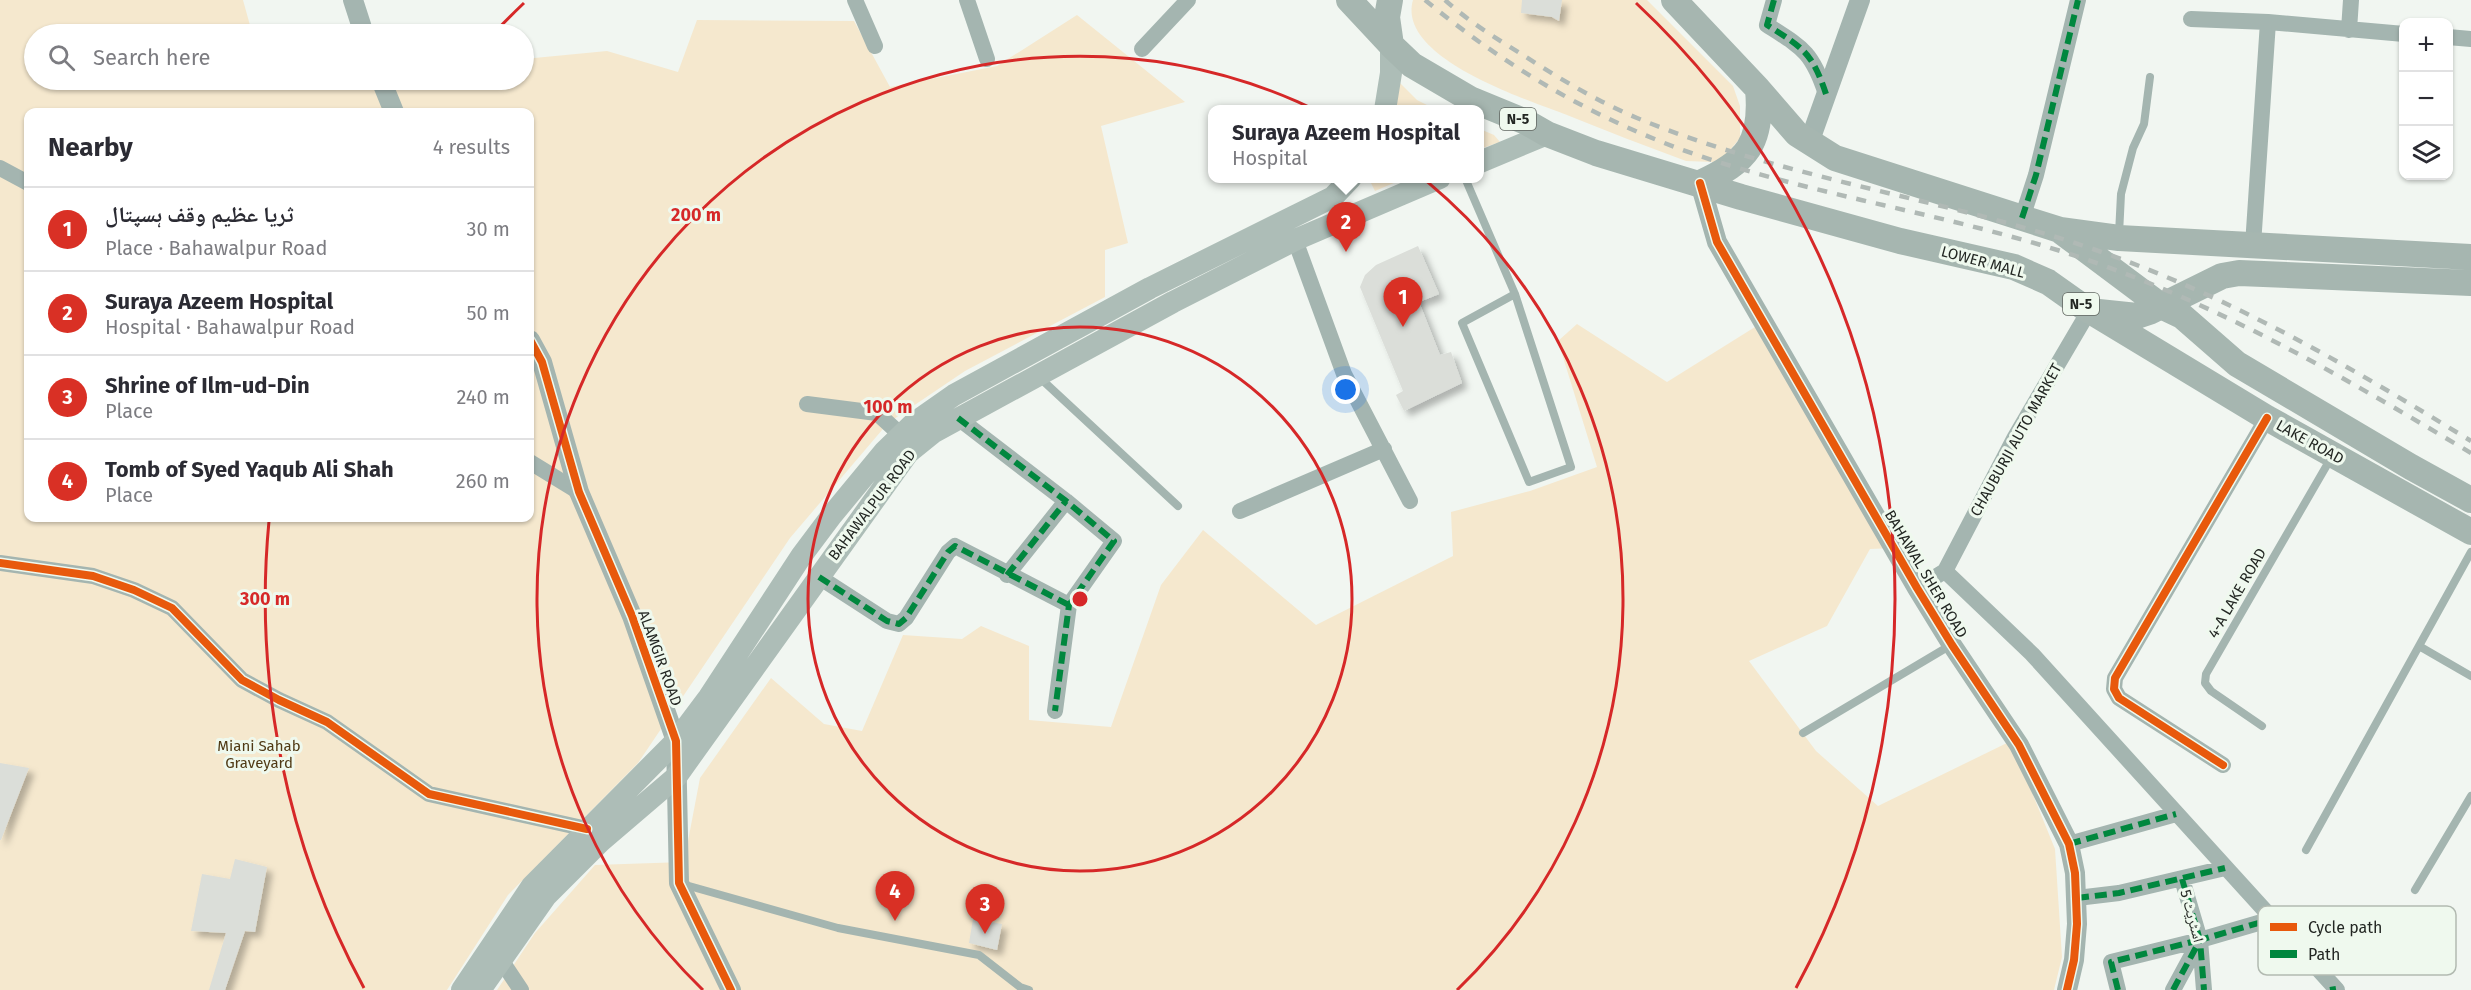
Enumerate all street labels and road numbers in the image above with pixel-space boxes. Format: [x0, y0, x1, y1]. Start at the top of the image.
road number: N-5 [1500, 108, 1536, 130]
street label: LOWER MALL [1939, 242, 2027, 282]
road number: N-5 [2063, 293, 2099, 315]
street label: CHAUBURJI AUTO MARKET [1966, 360, 2066, 520]
street label: LAKE ROAD [2273, 416, 2347, 468]
street label: BAHAWALPUR ROAD [824, 446, 920, 564]
street label: BAHAWAL SHER ROAD [1881, 507, 1971, 641]
street label: 4-A LAKE ROAD [2204, 545, 2270, 641]
street label: ALAMGIR ROAD [634, 608, 686, 708]
street label: اسٹریٹ 5 [2176, 888, 2208, 944]

